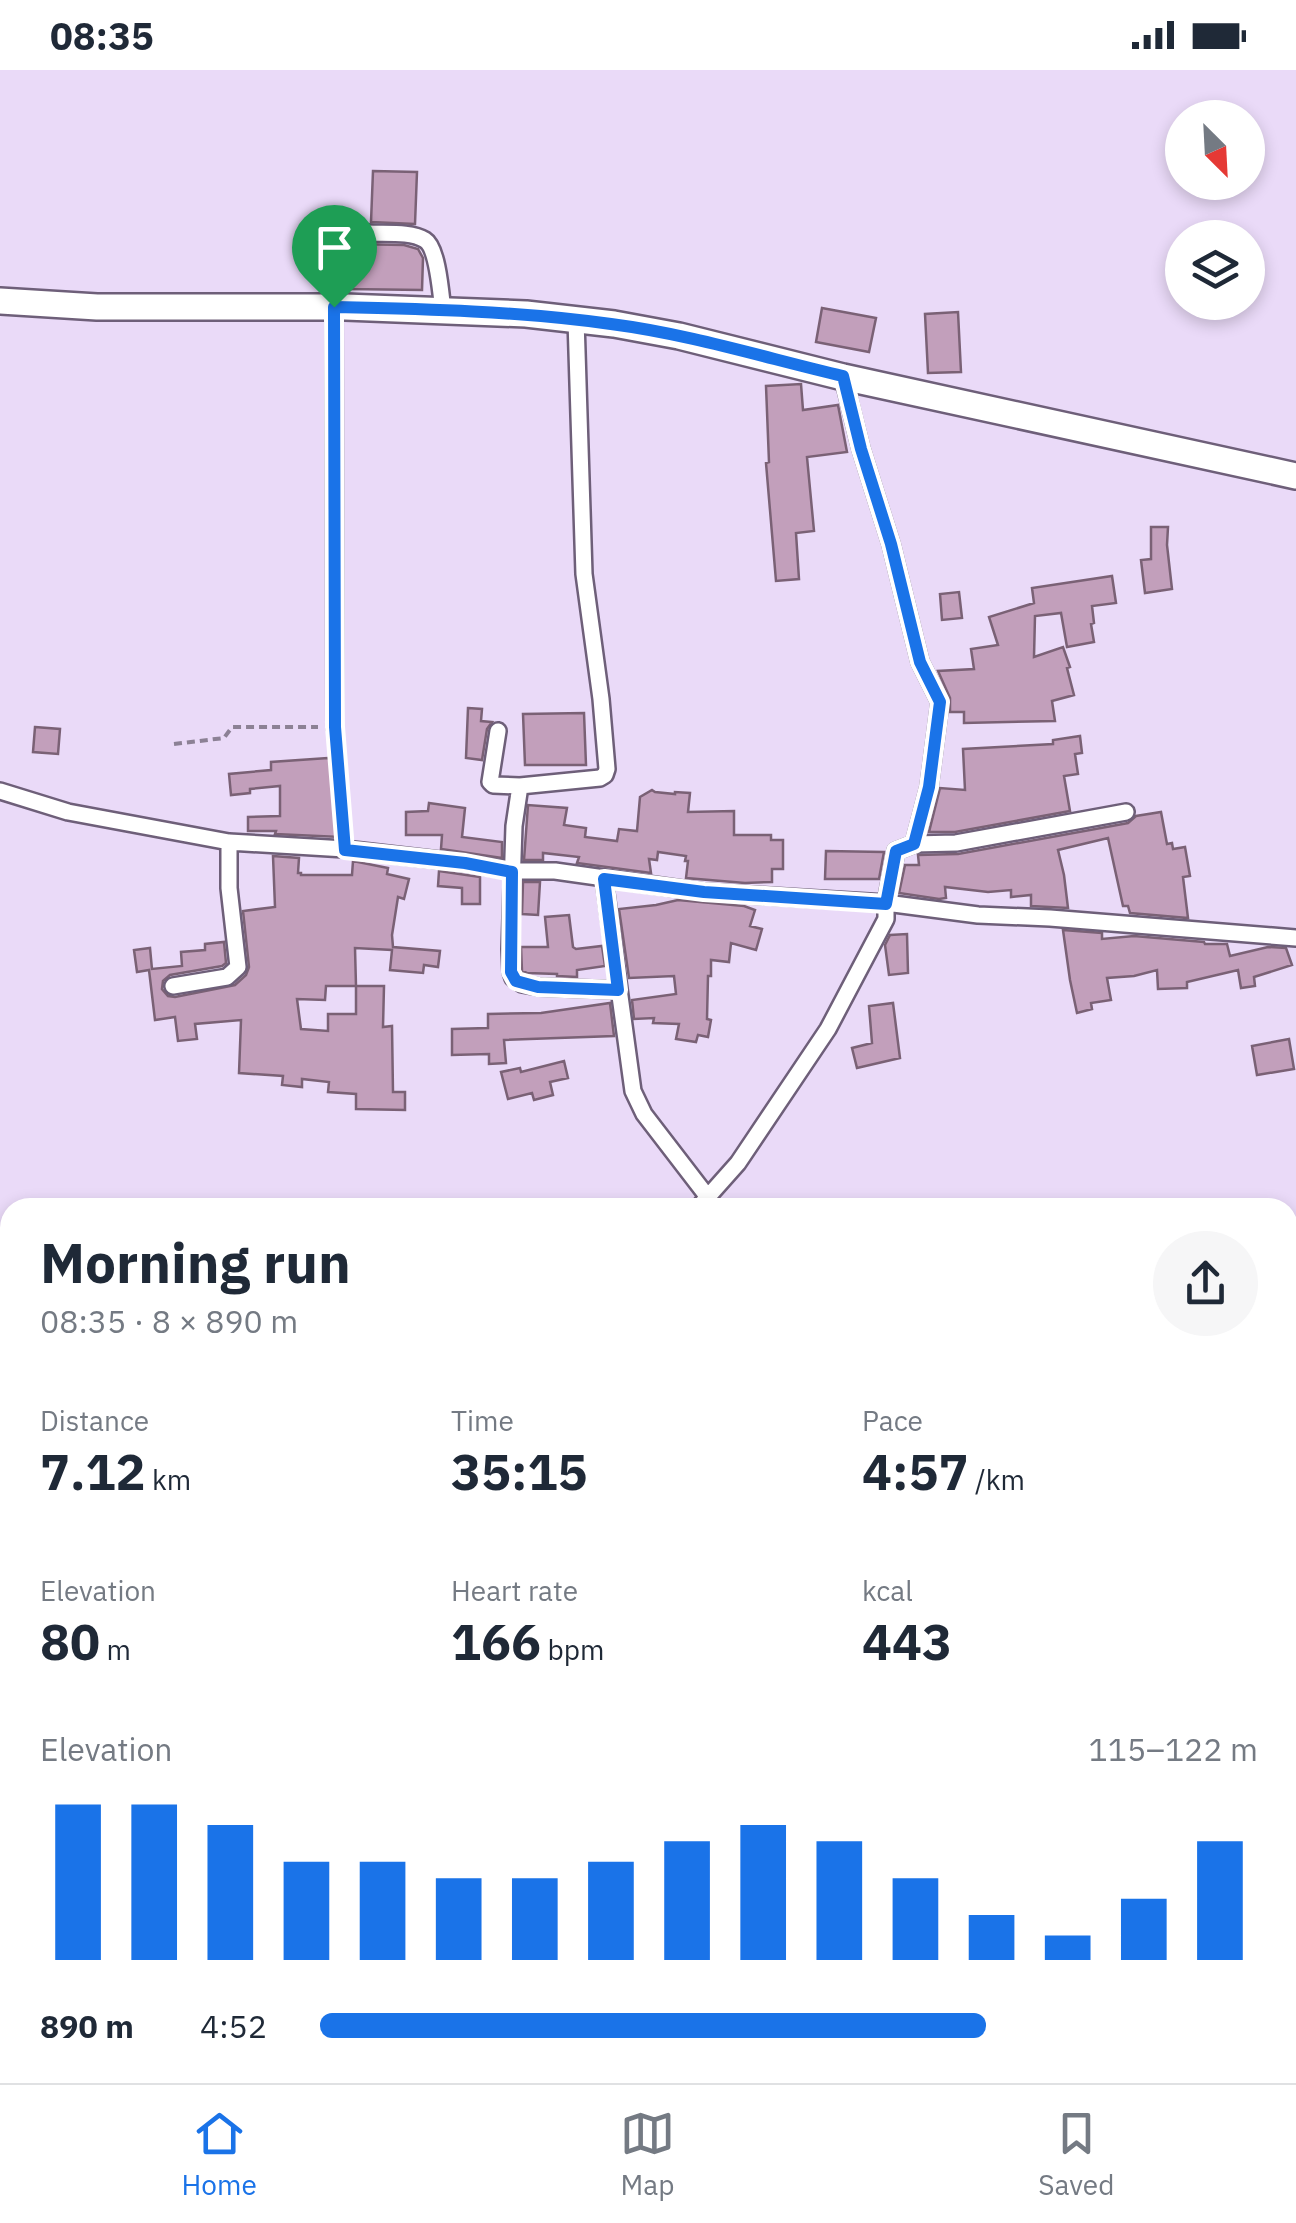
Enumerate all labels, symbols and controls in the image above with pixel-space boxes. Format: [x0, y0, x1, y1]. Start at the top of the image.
text: 08:35 [50, 11, 154, 60]
north arrow [1165, 100, 1265, 200]
map controls [1165, 100, 1265, 320]
pin [292, 205, 377, 308]
icon: arrive [307, 220, 362, 275]
button: layers [1165, 220, 1265, 320]
text: Morning run [40, 1227, 351, 1298]
button: share [1153, 1231, 1258, 1336]
text: 08:35 · 8 × 890 m [40, 1300, 298, 1342]
text: Distance [40, 1402, 149, 1439]
text: Time [451, 1402, 514, 1439]
text: Pace [862, 1402, 923, 1439]
text: 7.12 [40, 1439, 146, 1504]
text: 35:15 [451, 1439, 588, 1504]
text: 4:57 [862, 1439, 969, 1504]
text: km [146, 1461, 191, 1498]
text: /km [969, 1461, 1025, 1498]
text: Elevation [40, 1572, 156, 1609]
text: Heart rate [451, 1572, 578, 1609]
text: kcal [862, 1572, 913, 1609]
text: 80 [40, 1609, 100, 1674]
text: 166 [451, 1609, 541, 1674]
text: 443 [862, 1609, 952, 1674]
text: m [100, 1631, 131, 1668]
text: bpm [541, 1631, 605, 1668]
text: Elevation [40, 1728, 173, 1770]
text: 115–122 m [1088, 1728, 1258, 1770]
text: 890 m [40, 2005, 134, 2047]
text: 4:52 [200, 2005, 267, 2047]
tab: Home [182, 2106, 257, 2203]
tab: Map [620, 2106, 675, 2203]
tab: Saved [1038, 2106, 1114, 2203]

